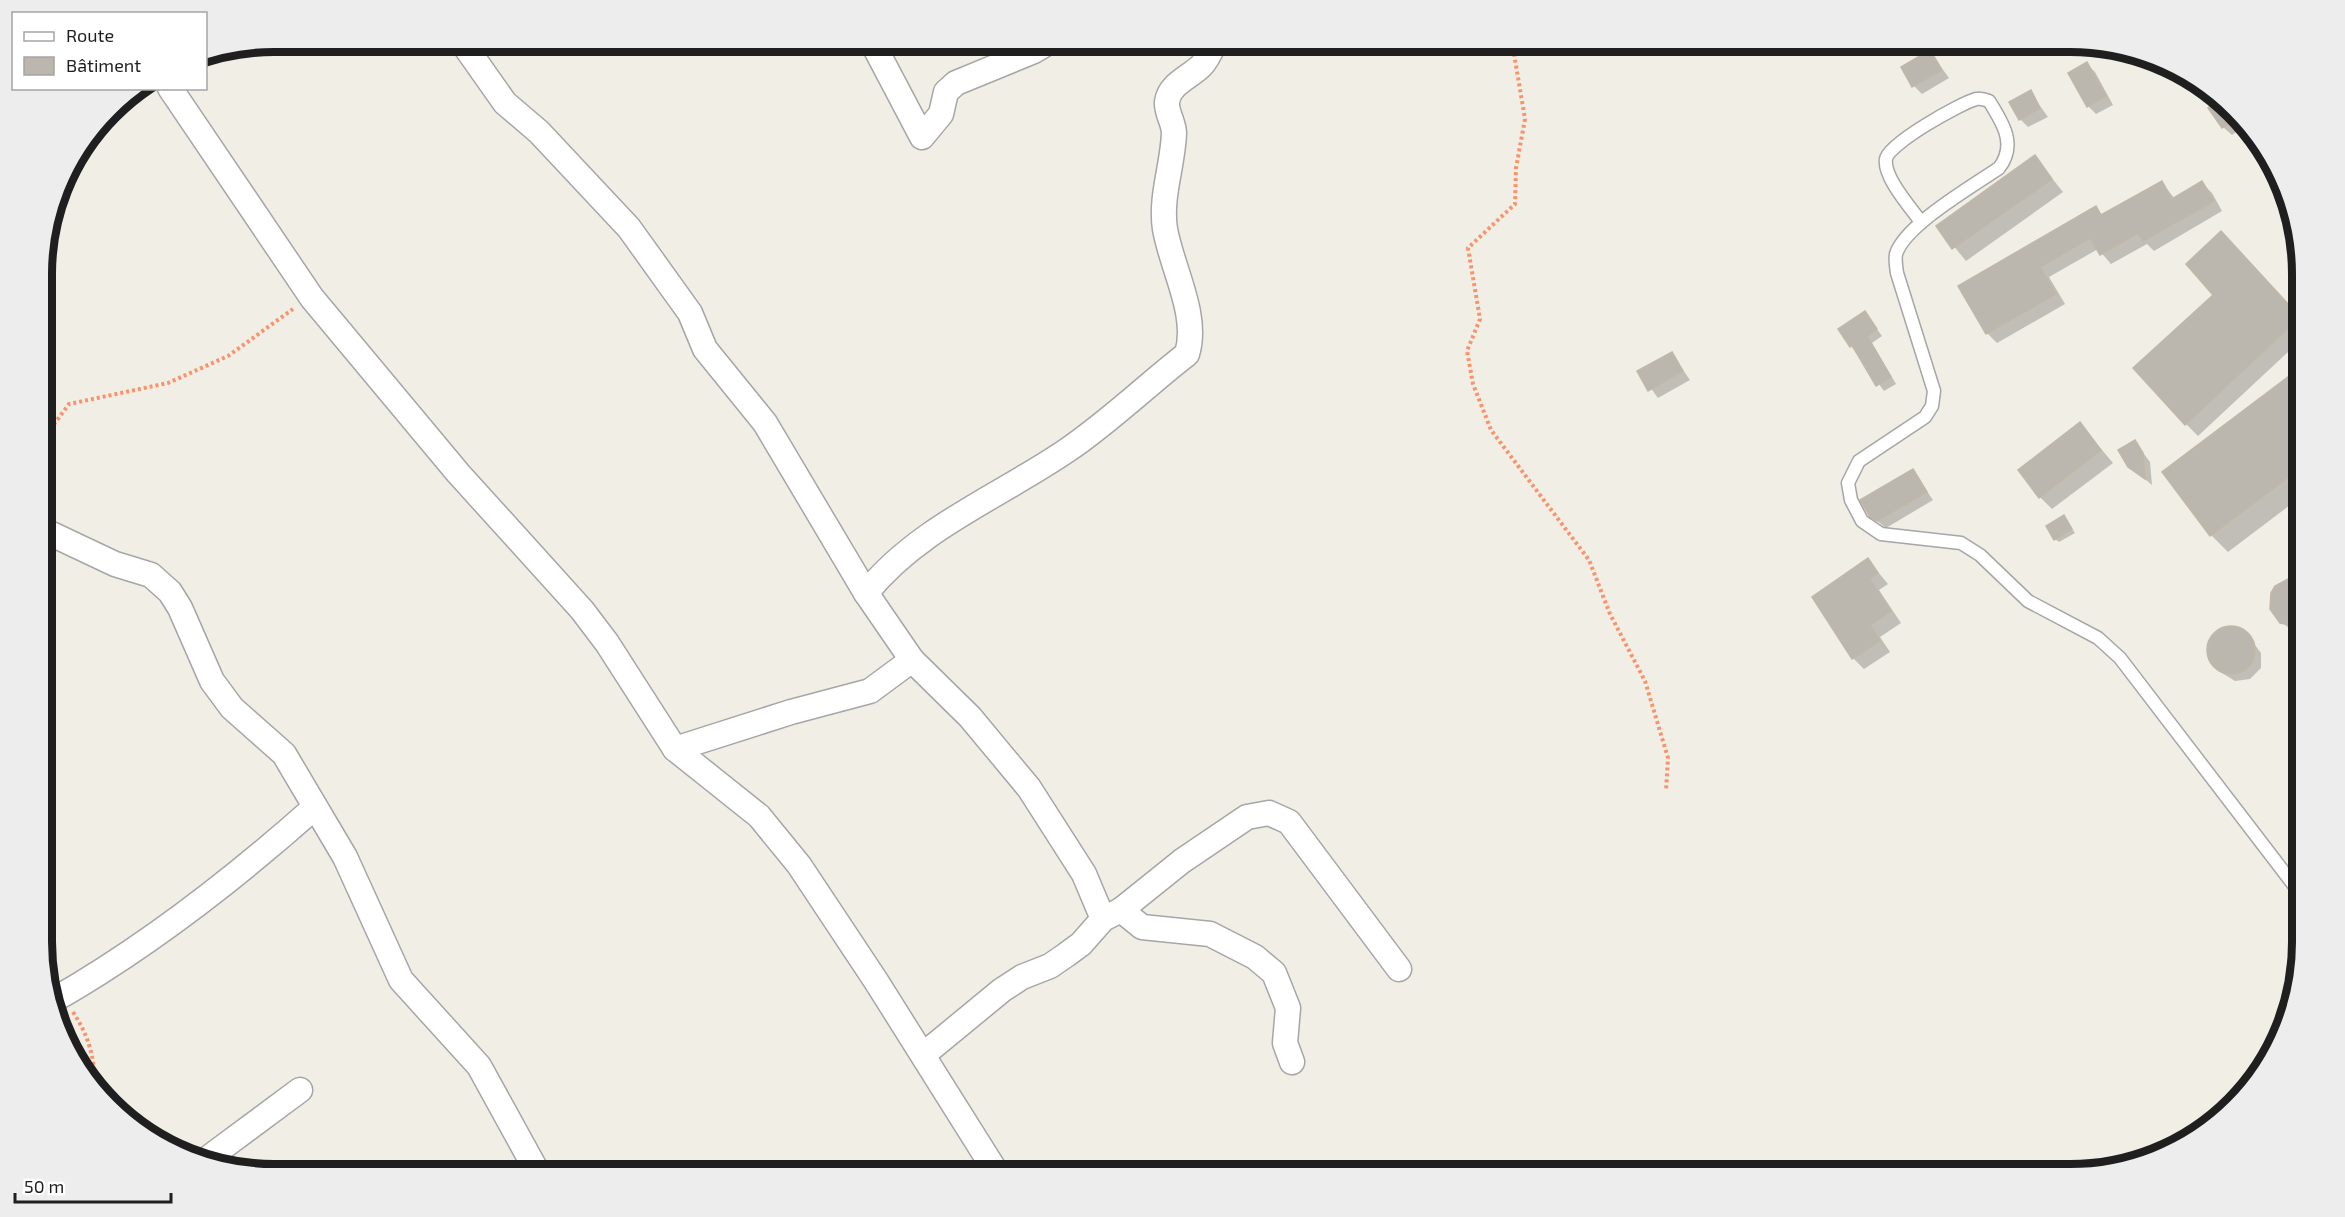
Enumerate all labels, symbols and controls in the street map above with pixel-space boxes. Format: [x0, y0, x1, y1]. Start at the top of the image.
legend [12, 12, 207, 90]
text: Route [66, 24, 114, 46]
text: Bâtiment [66, 54, 141, 76]
scale bar [15, 1166, 171, 1204]
text: 50 m [24, 1175, 64, 1197]

